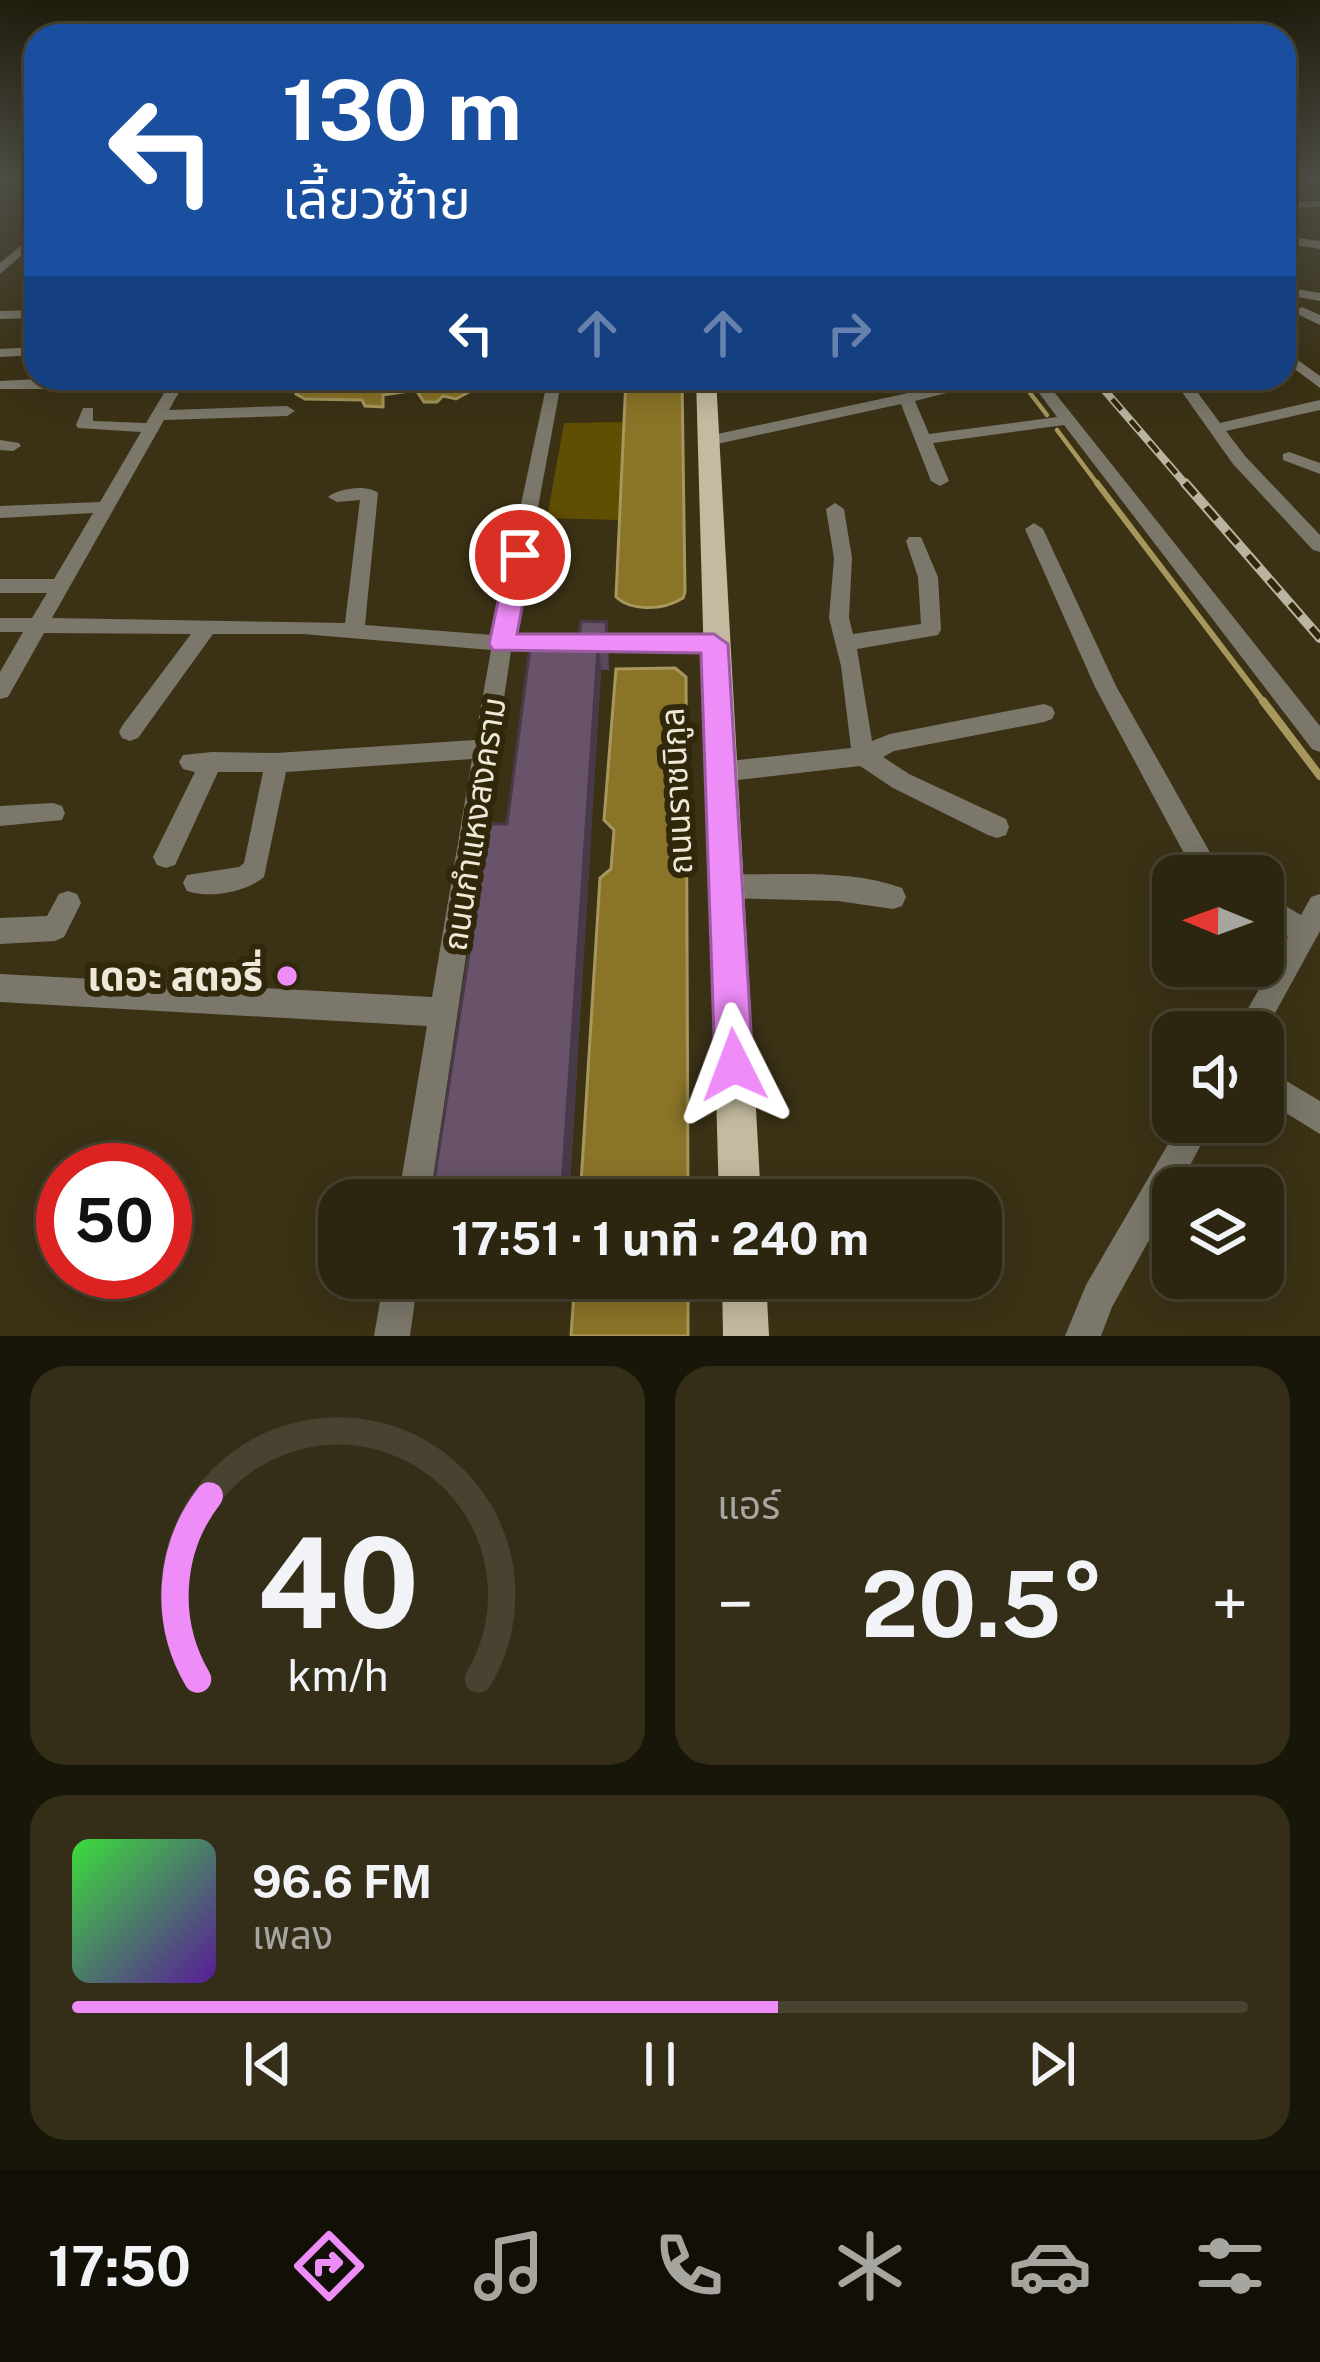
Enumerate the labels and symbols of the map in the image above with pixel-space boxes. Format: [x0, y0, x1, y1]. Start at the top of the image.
pin [469, 504, 571, 606]
street label: ถนนกำแหงสงคราม [435, 695, 513, 953]
street label: ถนนราชนิกูล [653, 707, 701, 875]
north arrow [1152, 855, 1284, 987]
place label: เดอะ สตอรี่ [87, 949, 263, 999]
marker: เดอะ สตอรี่ [274, 963, 300, 989]
position arrow [671, 1002, 797, 1128]
speed limit sign: 50 [36, 1143, 192, 1299]

